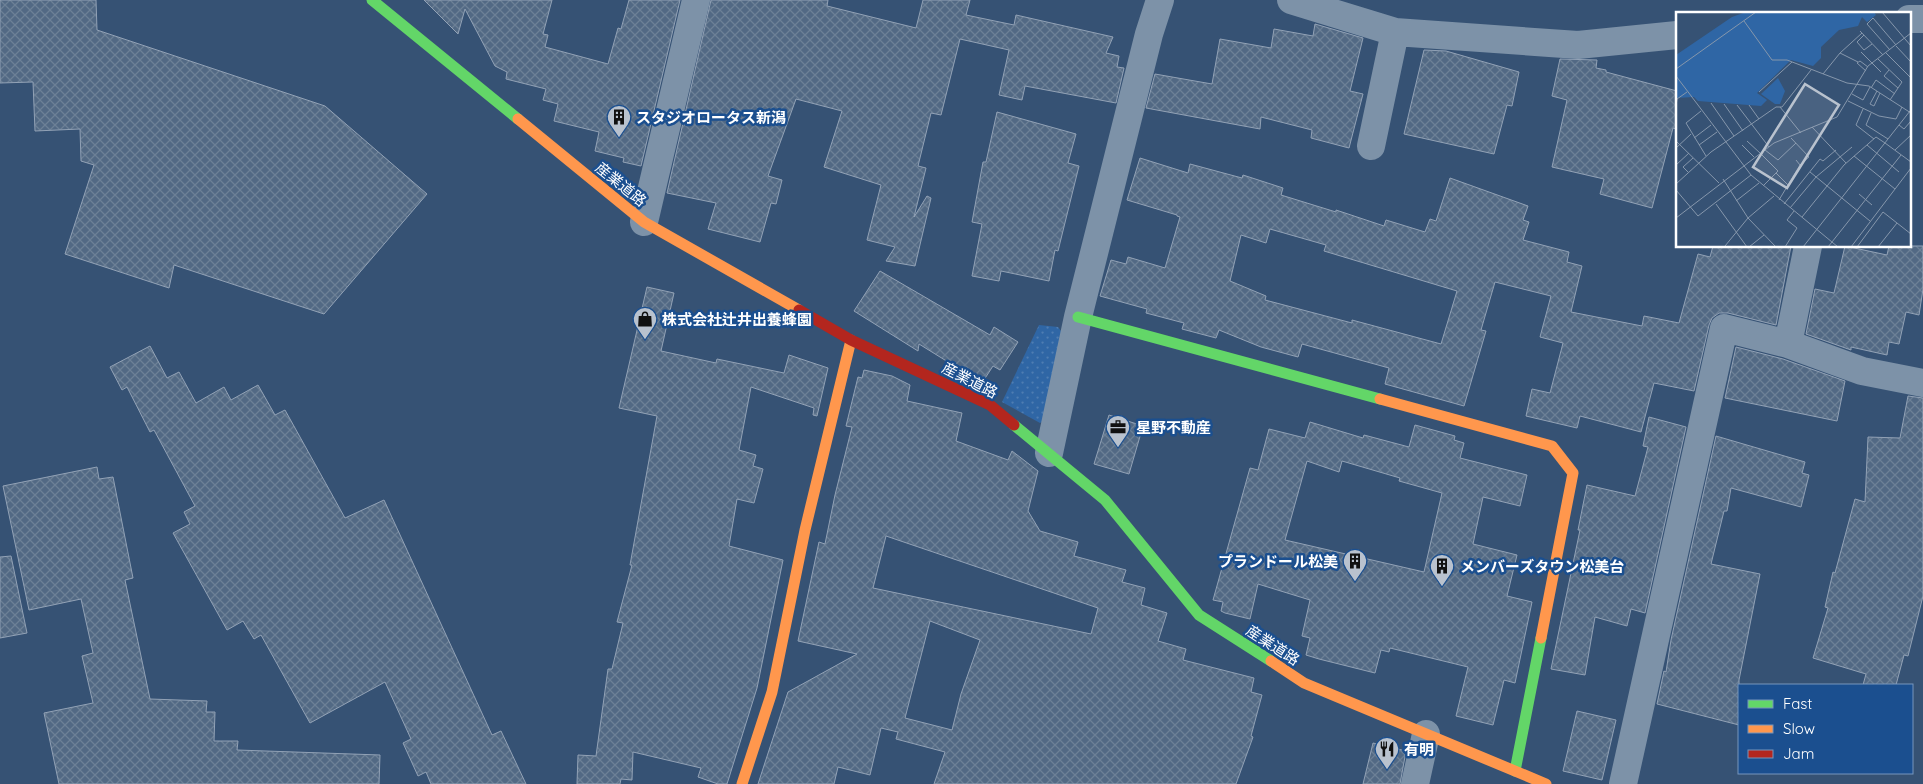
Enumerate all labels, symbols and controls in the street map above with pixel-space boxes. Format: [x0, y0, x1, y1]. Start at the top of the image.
inset map [1676, 12, 1910, 248]
building icon: スタジオロータス新潟 [606, 104, 632, 138]
place label: スタジオロータス新潟 [636, 108, 786, 127]
street label: 産業道路 [592, 158, 650, 210]
shop icon: 株式会社辻井出養蜂園 [632, 306, 658, 340]
place label: 株式会社辻井出養蜂園 [662, 310, 812, 329]
street label: 産業道路 [939, 358, 1001, 402]
office icon: 星野不動産 [1105, 414, 1131, 448]
place label: 星野不動産 [1136, 418, 1211, 437]
building icon: プランドール松美 [1342, 548, 1368, 582]
place label: プランドール松美 [1218, 552, 1338, 571]
building icon: メンバーズタウン松美台 [1429, 553, 1455, 587]
place label: メンバーズタウン松美台 [1460, 557, 1624, 576]
street label: 産業道路 [1243, 621, 1303, 669]
legend [1738, 684, 1913, 774]
text: Fast [1783, 694, 1812, 713]
text: Slow [1783, 719, 1815, 738]
restaurant icon: 有明 [1374, 736, 1400, 770]
place label: 有明 [1404, 740, 1434, 759]
text: Jam [1783, 744, 1814, 763]

